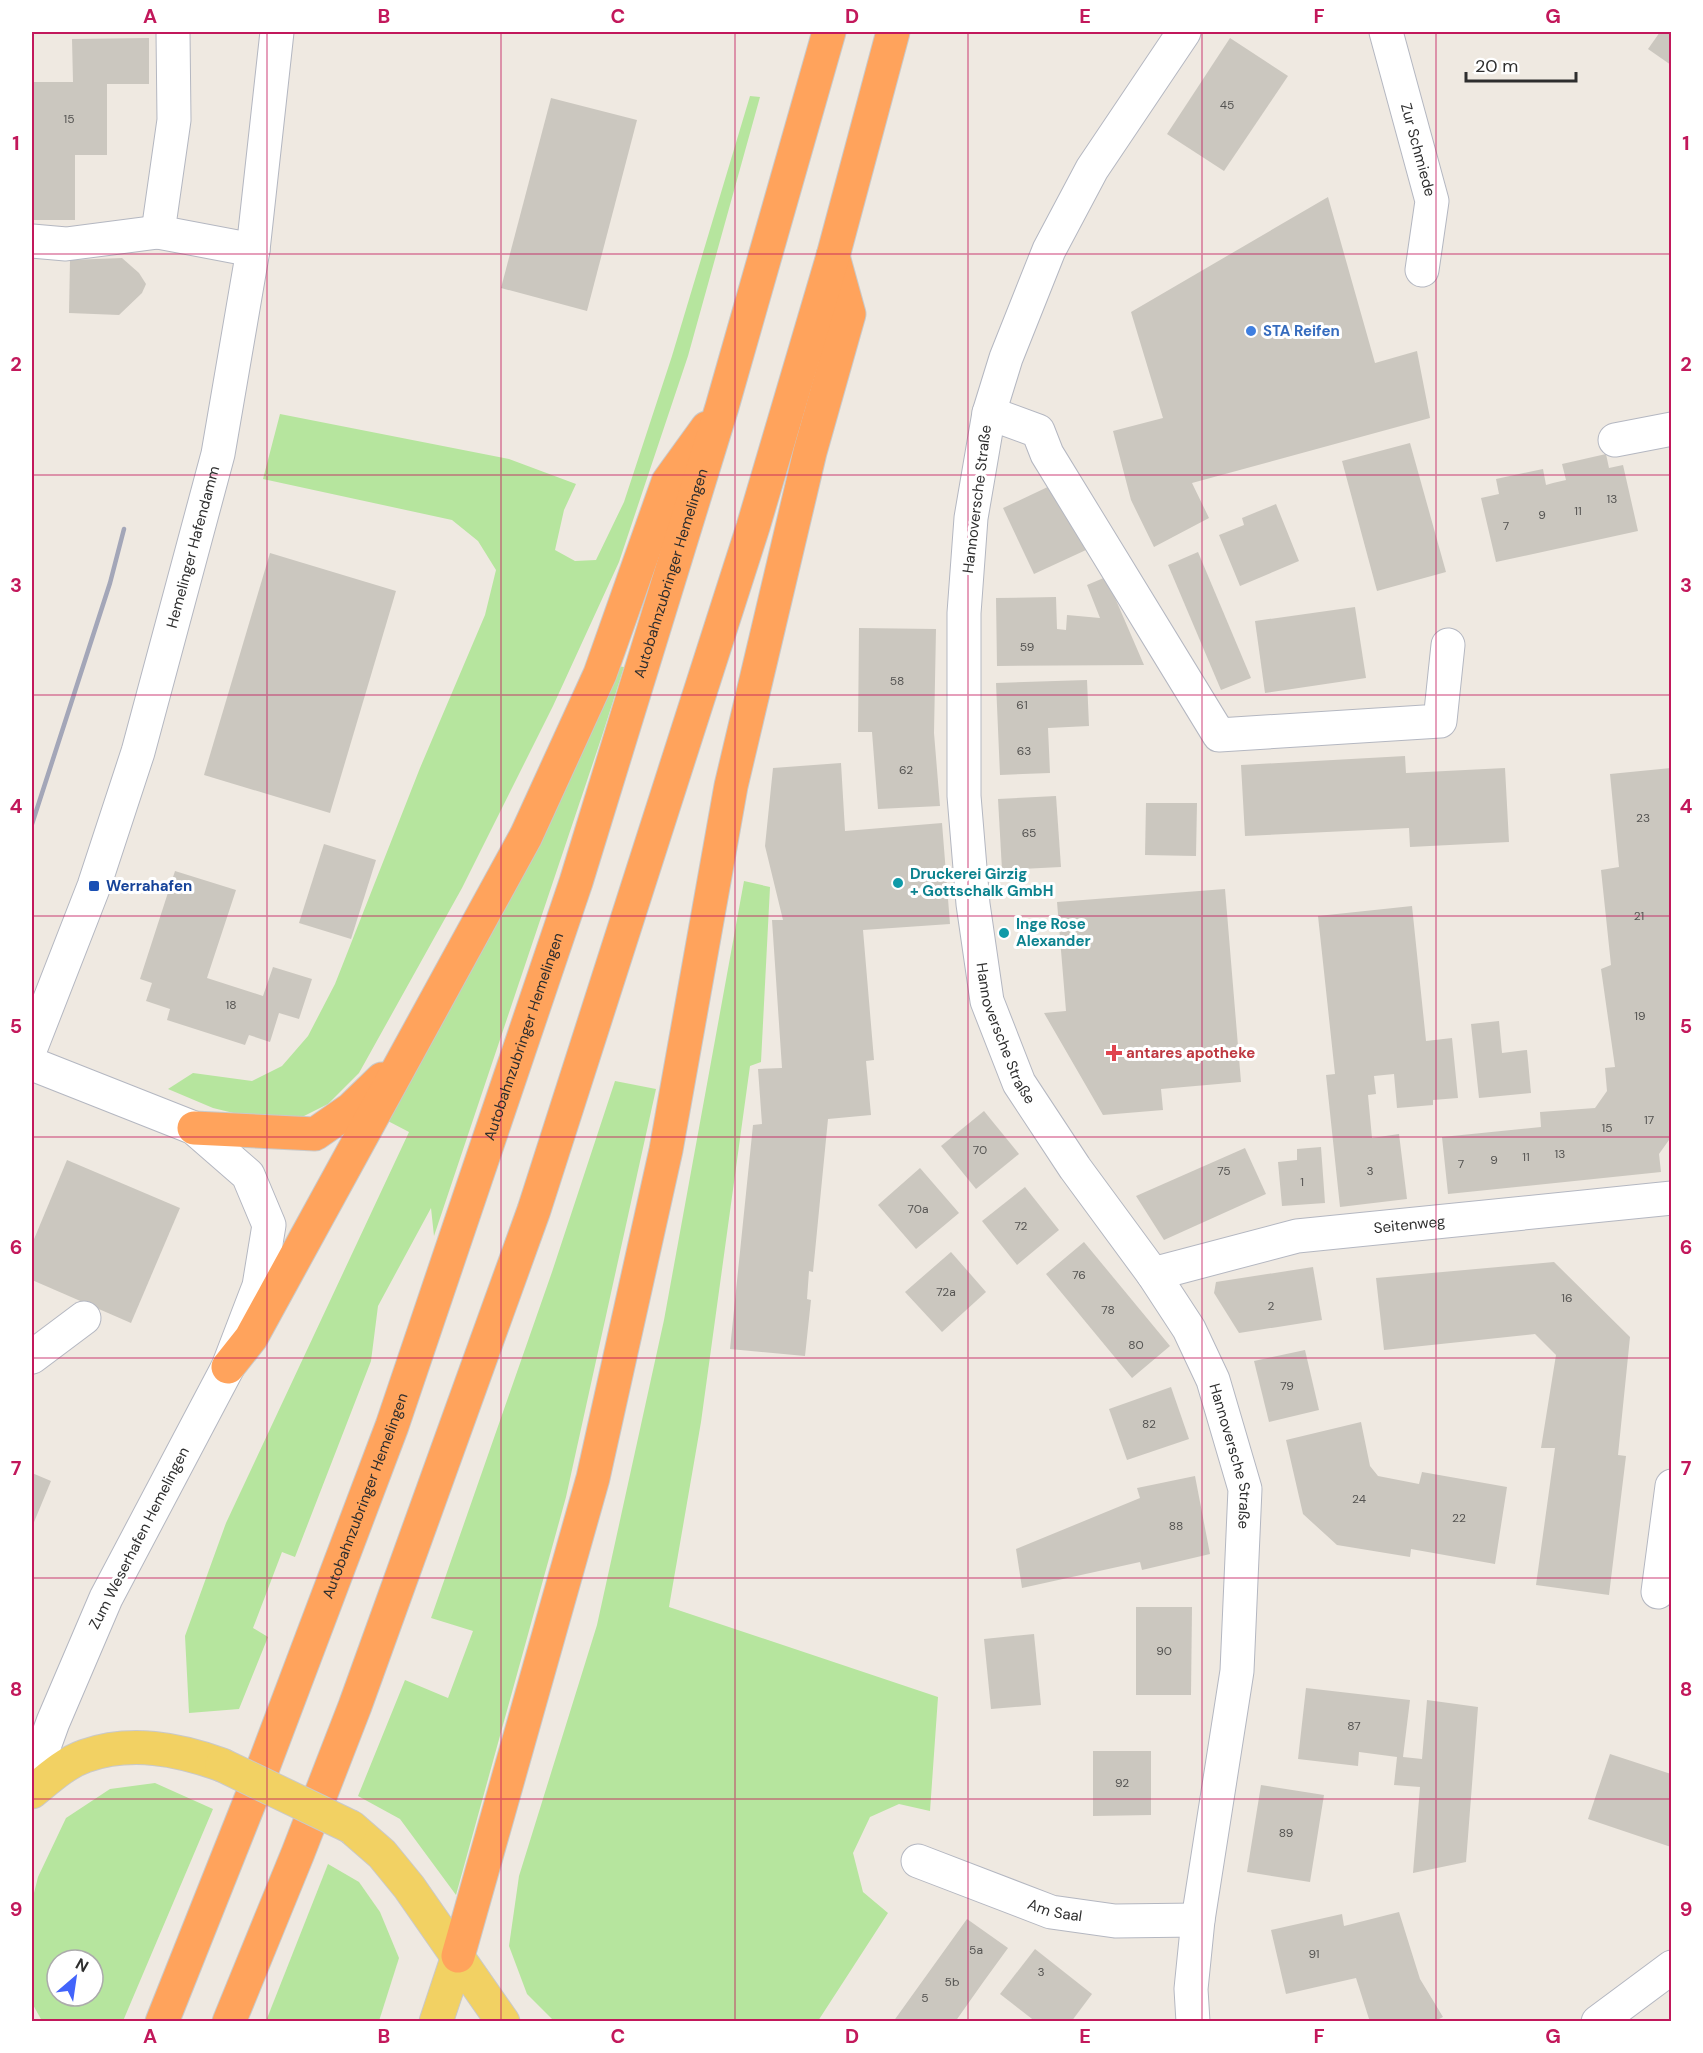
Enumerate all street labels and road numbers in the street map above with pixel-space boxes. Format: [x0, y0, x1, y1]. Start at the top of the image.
street label: Zur Schmiede [1396, 101, 1440, 199]
street label: Hannoversche Straße [958, 424, 996, 574]
street label: Hemelinger Hafendamm [162, 464, 224, 630]
street label: Autobahnzubringer Hemelingen [629, 466, 712, 681]
street label: Autobahnzubringer Hemelingen [479, 930, 568, 1143]
street label: Hannoversche Straße [972, 961, 1040, 1108]
street label: Seitenweg [1373, 1211, 1446, 1238]
street label: Hannoversche Straße [1205, 1381, 1255, 1529]
street label: Autobahnzubringer Hemelingen [318, 1390, 412, 1602]
street label: Zum Weserhafen Hemelingen [84, 1443, 194, 1633]
street label: Am Saal [1025, 1894, 1084, 1926]

